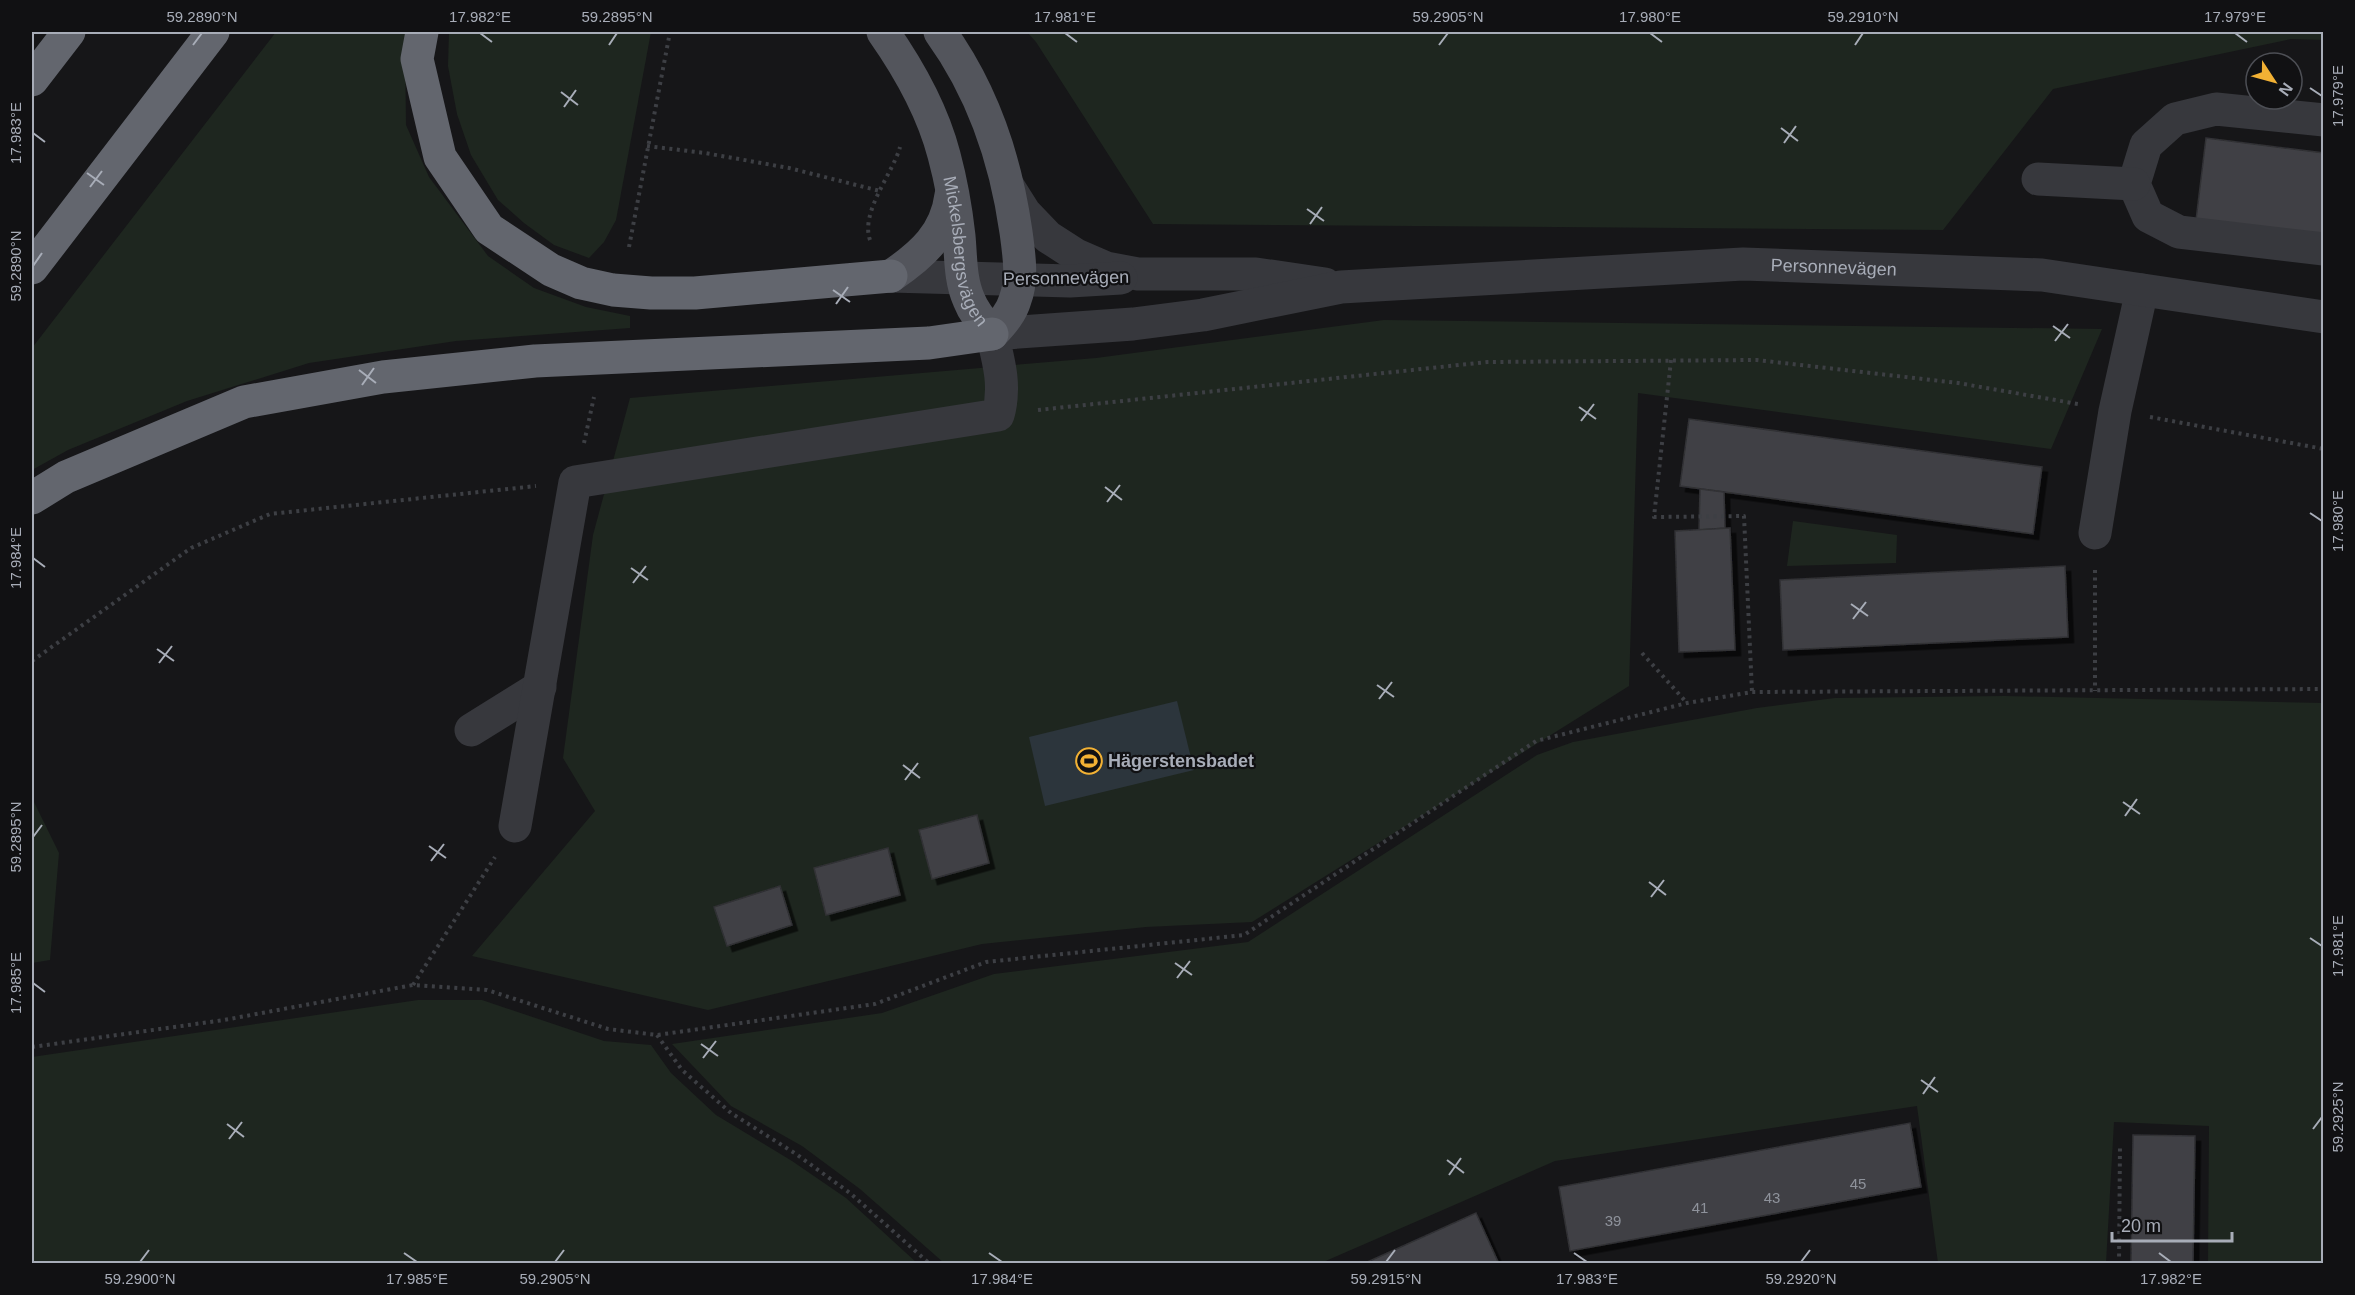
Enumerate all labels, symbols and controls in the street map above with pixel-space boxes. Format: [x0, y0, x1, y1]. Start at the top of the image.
text: 59.2890°N [166, 8, 238, 25]
text: 17.982°E [449, 8, 511, 25]
text: 59.2895°N [581, 8, 653, 25]
text: 17.981°E [1034, 8, 1096, 25]
text: 59.2905°N [1412, 8, 1484, 25]
text: 17.980°E [1619, 8, 1681, 25]
text: 59.2910°N [1827, 8, 1899, 25]
text: 17.979°E [2204, 8, 2266, 25]
north arrow [2244, 51, 2304, 111]
text: 17.979°E [2329, 65, 2346, 127]
text: N [2275, 80, 2296, 99]
text: 17.983°E [7, 102, 24, 164]
street label: Mickelsbergsvägen [939, 174, 992, 330]
text: 59.2890°N [7, 230, 24, 302]
street label: Personnevägen [1770, 255, 1897, 280]
street label: Personnevägen [1003, 267, 1129, 289]
text: 17.980°E [2329, 490, 2346, 552]
text: 17.984°E [7, 527, 24, 589]
sports icon: Hägerstensbadet [1074, 746, 1104, 776]
place label: Hägerstensbadet [1108, 751, 1254, 771]
text: 59.2895°N [7, 801, 24, 873]
text: 17.981°E [2329, 915, 2346, 977]
text: 17.985°E [7, 952, 24, 1014]
text: 59.2925°N [2329, 1081, 2346, 1153]
house number: 45 [1850, 1175, 1866, 1192]
house number: 43 [1764, 1189, 1780, 1206]
house number: 41 [1692, 1199, 1708, 1216]
scale bar [2112, 1205, 2232, 1243]
house number: 39 [1605, 1212, 1621, 1229]
text: 20 m [2121, 1216, 2161, 1236]
text: 59.2900°N [104, 1270, 176, 1287]
text: 17.985°E [386, 1270, 448, 1287]
text: 59.2905°N [519, 1270, 591, 1287]
text: 17.984°E [971, 1270, 1033, 1287]
text: 59.2915°N [1350, 1270, 1422, 1287]
text: 17.983°E [1556, 1270, 1618, 1287]
text: 59.2920°N [1765, 1270, 1837, 1287]
text: 17.982°E [2140, 1270, 2202, 1287]

